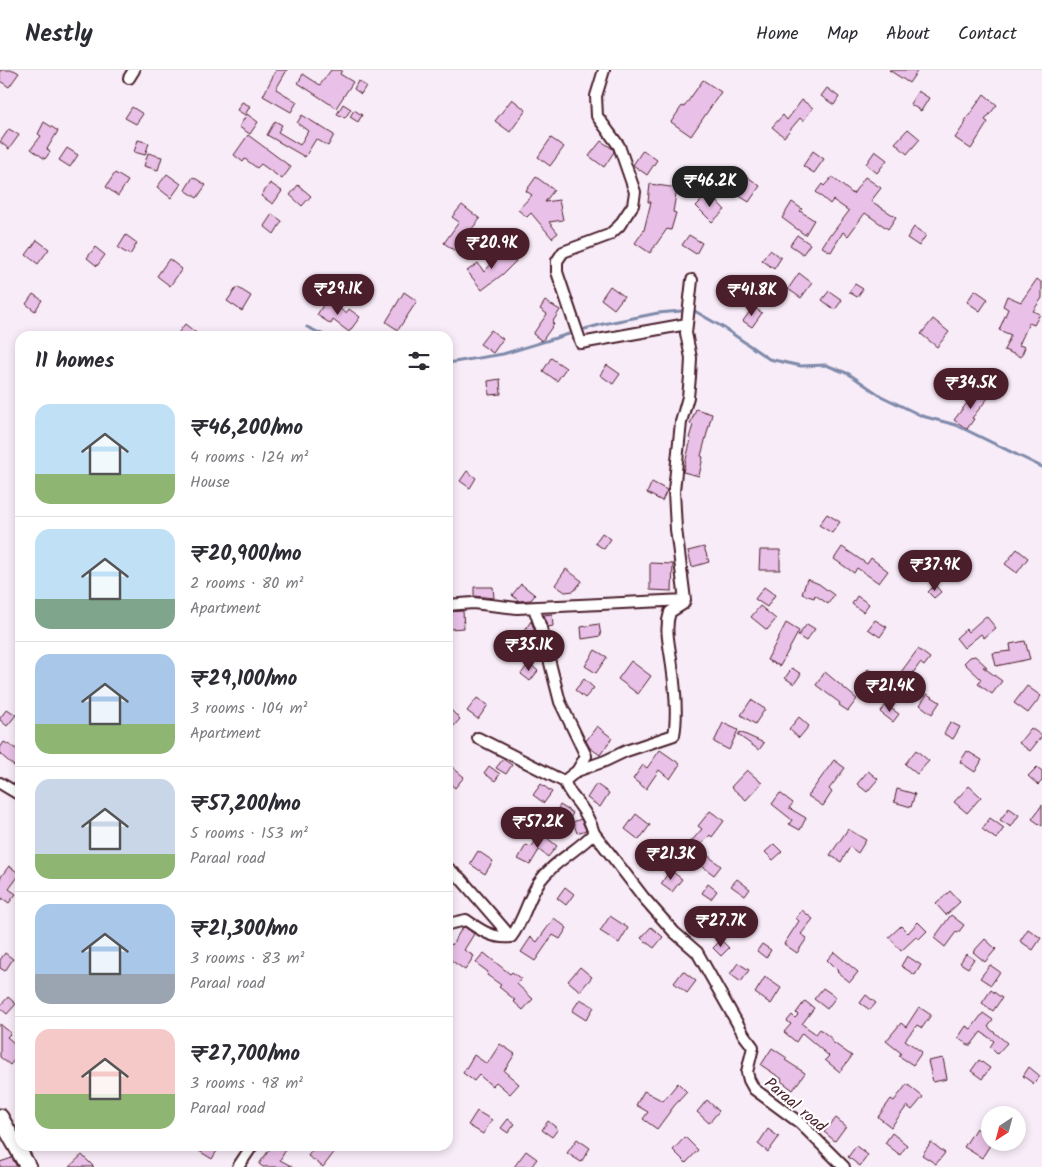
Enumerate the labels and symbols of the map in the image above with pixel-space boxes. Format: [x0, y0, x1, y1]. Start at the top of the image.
pin: ₹46.2K [669, 166, 751, 208]
pin: ₹20.9K [451, 228, 533, 270]
pin: ₹29.1K [297, 274, 379, 316]
pin: ₹41.8K [711, 274, 793, 317]
pin: ₹34.5K [930, 368, 1012, 410]
pin: ₹37.9K [894, 550, 976, 592]
pin: ₹35.1K [488, 630, 570, 672]
pin: ₹21.4K [849, 670, 931, 713]
pin: ₹57.2K [497, 806, 579, 849]
pin: ₹21.3K [630, 838, 712, 881]
pin: ₹27.7K [680, 906, 762, 948]
street label: Paraal road [758, 1072, 833, 1139]
north arrow [981, 1106, 1026, 1151]

